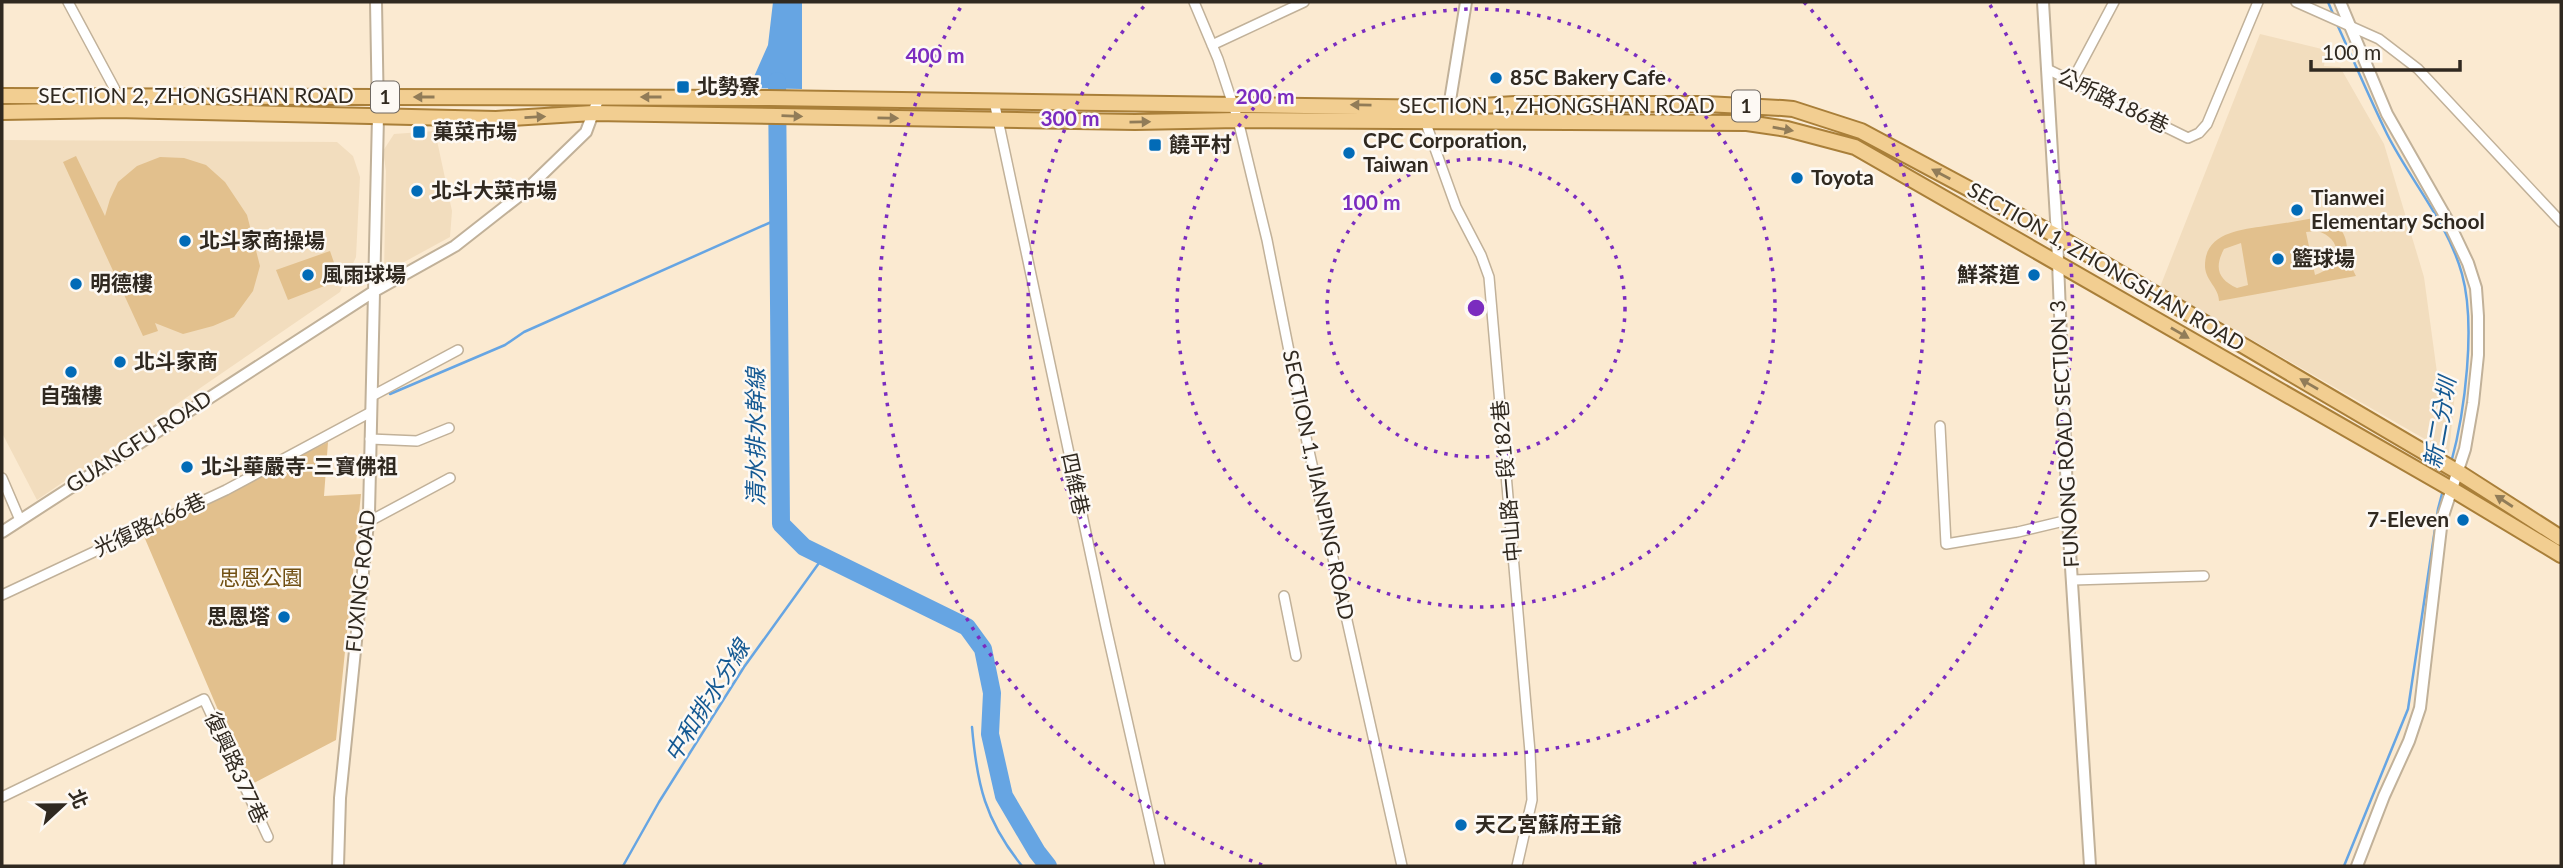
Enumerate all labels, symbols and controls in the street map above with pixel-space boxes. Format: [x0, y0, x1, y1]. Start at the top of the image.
scale bar [2311, 28, 2460, 72]
text: 100 m [2322, 39, 2381, 64]
text: 400 m [905, 42, 965, 67]
street label: 公所路186巷 [2054, 62, 2173, 137]
place label: 85C Bakery Cafe [1510, 64, 1666, 89]
marker: 85C Bakery Cafe [1488, 70, 1504, 86]
place label: 北勢寮 [697, 73, 760, 98]
marker: 北勢寮 [675, 79, 691, 95]
street label: SECTION 2, ZHONGSHAN ROAD [38, 82, 354, 107]
road number: 1 [371, 82, 399, 113]
text: 200 m [1235, 83, 1295, 108]
road number: 1 [1732, 90, 1760, 122]
one-way arrow [413, 91, 435, 103]
one-way arrow [640, 91, 662, 103]
street label: SECTION 1, ZHONGSHAN ROAD [1399, 92, 1715, 117]
one-way arrow [1349, 100, 1371, 111]
text: 300 m [1040, 105, 1100, 130]
one-way arrow [782, 110, 804, 121]
one-way arrow [525, 111, 547, 122]
one-way arrow [877, 112, 899, 124]
one-way arrow [1129, 116, 1151, 128]
place label: 菓菜市場 [433, 118, 517, 143]
one-way arrow [1772, 123, 1794, 134]
marker: 菓菜市場 [411, 124, 427, 140]
place label: CPC Corporation, Taiwan [1363, 127, 1527, 176]
place label: 饒平村 [1169, 131, 1232, 156]
marker: 饒平村 [1147, 137, 1163, 153]
marker: CPC Corporation, Taiwan [1341, 145, 1357, 161]
place label: Toyota [1811, 164, 1874, 189]
one-way arrow [1931, 168, 1951, 180]
marker: Toyota [1789, 170, 1805, 186]
street label: SECTION 1, ZHONGSHAN ROAD [1964, 176, 2250, 355]
place label: 北斗大菜市場 [431, 177, 557, 202]
marker: 北斗大菜市場 [409, 183, 425, 199]
place label: Tianwei Elementary School [2311, 184, 2485, 233]
text: 100 m [1341, 189, 1401, 214]
marker: Tianwei Elementary School [2289, 202, 2305, 218]
place label: 北斗家商操場 [199, 227, 325, 252]
marker: 北斗家商操場 [177, 233, 193, 249]
place label: 籃球場 [2292, 245, 2355, 270]
marker: 籃球場 [2270, 251, 2286, 267]
place label: 風雨球場 [322, 261, 406, 286]
place label: 鮮茶道 [1957, 261, 2020, 286]
marker: 風雨球場 [300, 267, 316, 283]
marker: 鮮茶道 [2026, 267, 2042, 283]
place label: 明德樓 [90, 270, 153, 295]
marker: 明德樓 [68, 276, 84, 292]
centre of rings [1464, 296, 1488, 320]
street label: FUNONG ROAD SECTION 3 [2044, 300, 2083, 568]
one-way arrow [2170, 327, 2189, 339]
street label: SECTION 1, JIANPING ROAD [1279, 347, 1360, 622]
place label: 北斗家商 [134, 348, 218, 373]
marker: 北斗家商 [112, 354, 128, 370]
marker: 自強樓 [63, 364, 79, 380]
water label: 清水排水幹線 [741, 365, 769, 506]
water label: 新二分圳 [2417, 372, 2461, 471]
one-way arrow [2299, 378, 2318, 390]
place label: 自強樓 [40, 382, 103, 407]
street label: GUANGFU ROAD [61, 384, 216, 497]
street label: 中山路一段182巷 [1486, 399, 1525, 563]
street label: 四維巷 [1058, 450, 1095, 517]
place label: 北斗華嚴寺-三寶佛祖 [201, 453, 398, 478]
marker: 北斗華嚴寺-三寶佛祖 [179, 459, 195, 475]
street label: 光復路466巷 [89, 487, 209, 560]
one-way arrow [2494, 494, 2514, 507]
place label: 7-Eleven [2367, 506, 2449, 531]
street label: FUXING ROAD [340, 508, 379, 653]
marker: 7-Eleven [2455, 512, 2471, 528]
park label: 思恩公園 [219, 564, 303, 589]
place label: 思恩塔 [207, 603, 270, 628]
marker: 思恩塔 [276, 609, 292, 625]
water label: 中和排水分線 [658, 632, 756, 766]
street label: 復興路377巷 [201, 707, 274, 827]
north arrow [28, 770, 98, 840]
text: 北 [65, 785, 93, 812]
place label: 天乙宮蘇府王爺 [1475, 811, 1622, 836]
marker: 天乙宮蘇府王爺 [1453, 817, 1469, 833]

